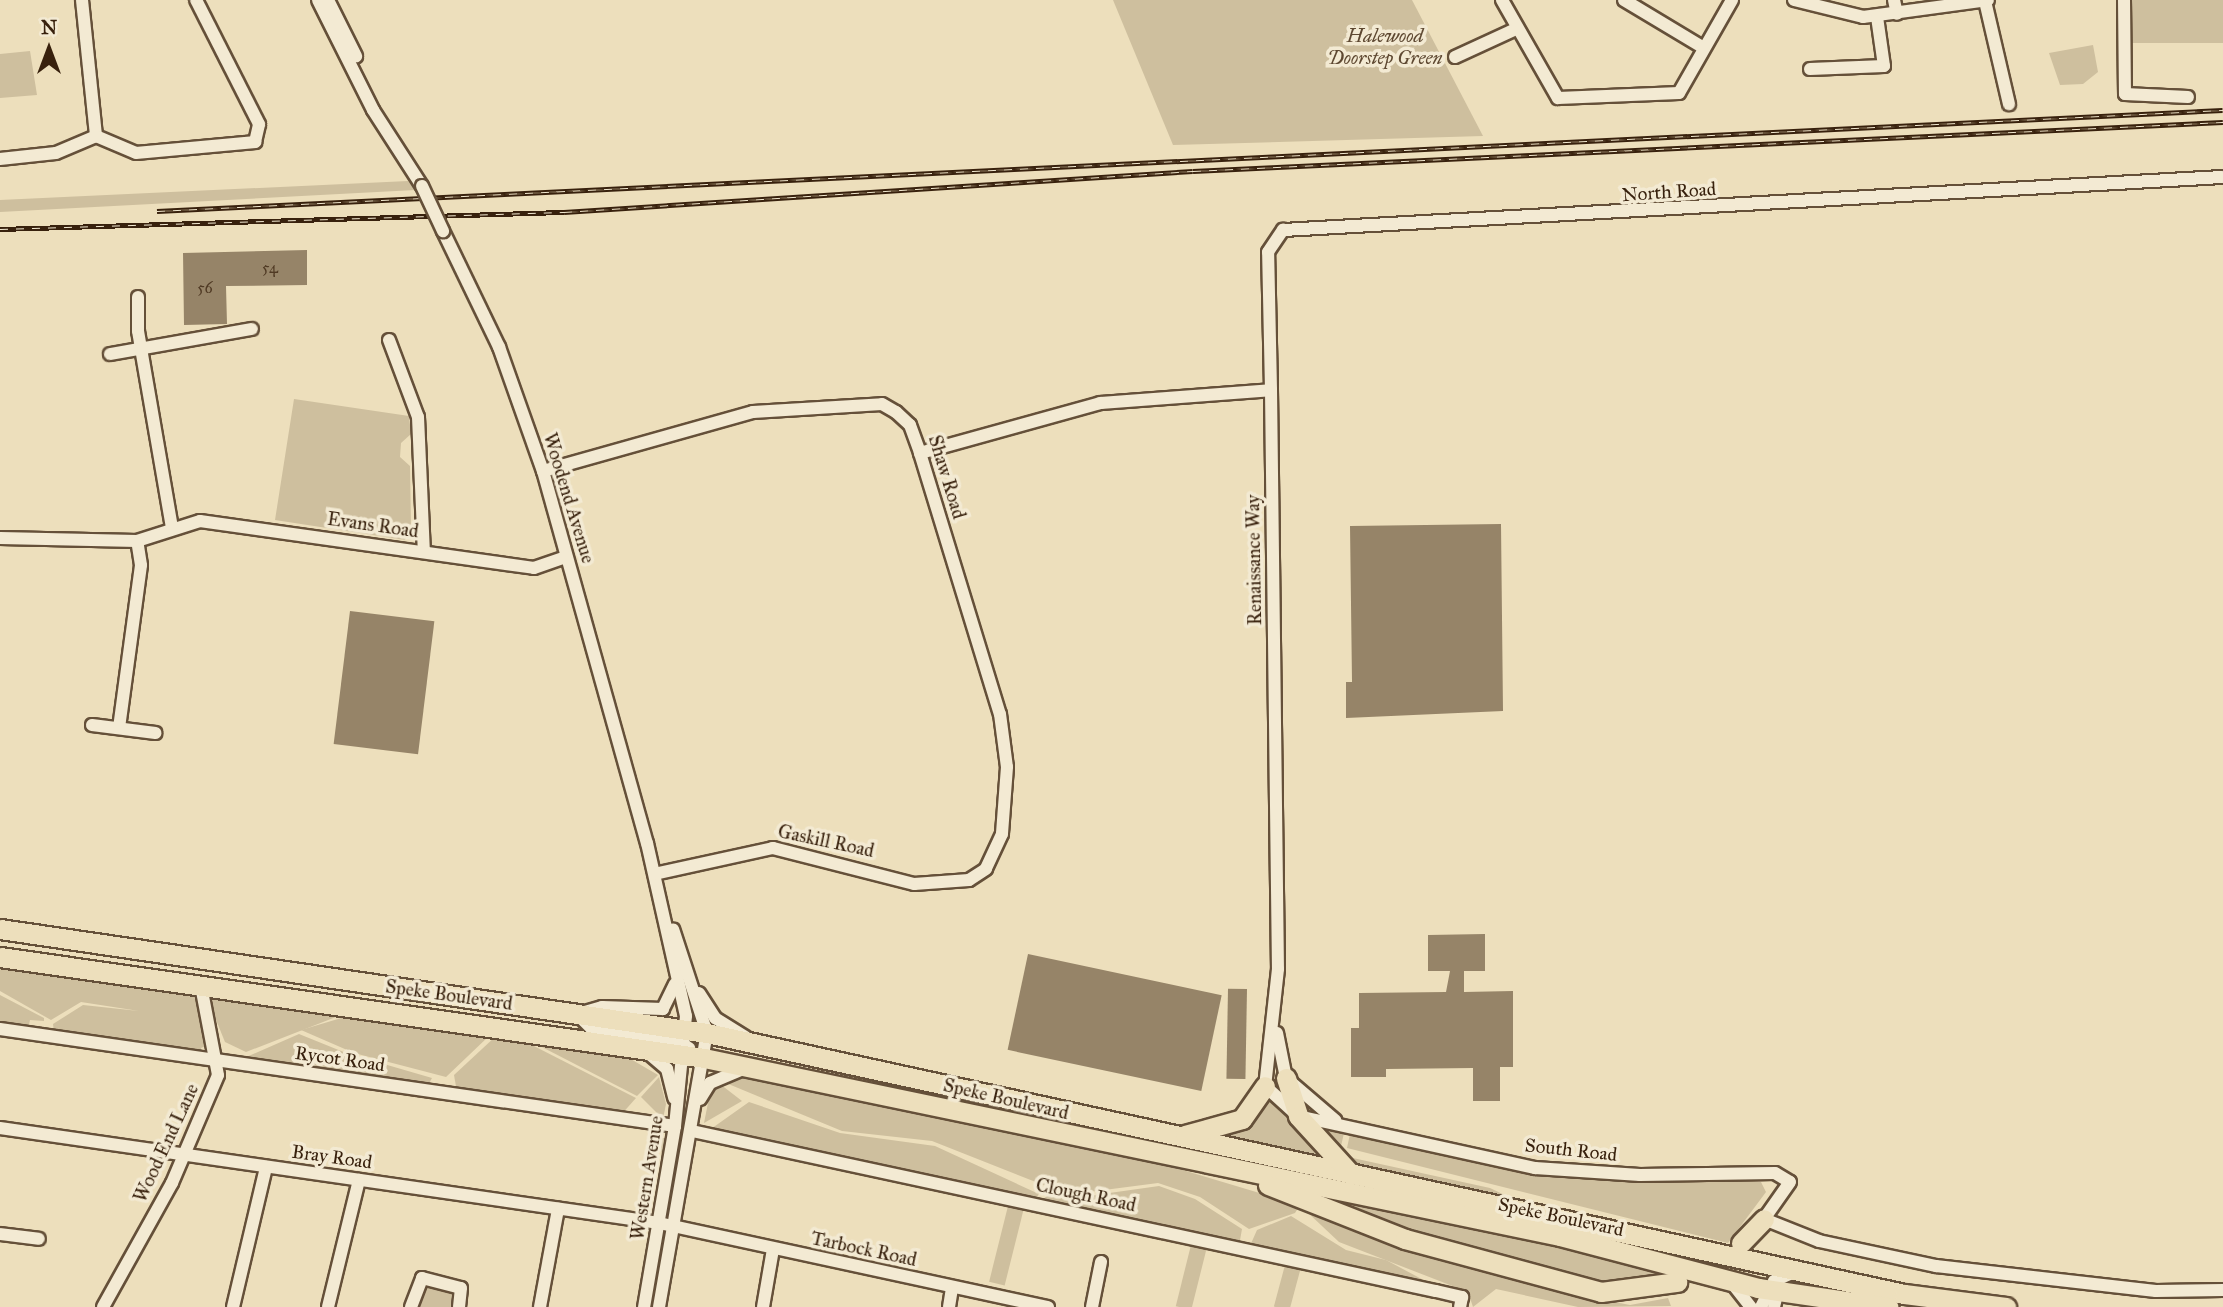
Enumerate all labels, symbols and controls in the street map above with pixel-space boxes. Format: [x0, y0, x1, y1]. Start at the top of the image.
north arrow [14, 14, 84, 84]
text: N [41, 16, 57, 39]
park label: Halewood Doorstep Green [1328, 25, 1442, 69]
street label: North Road [1621, 177, 1717, 207]
house number: 54 [262, 258, 278, 278]
house number: 56 [197, 278, 213, 298]
street label: Woodend Avenue [538, 430, 600, 566]
street label: Shaw Road [923, 432, 971, 522]
street label: Renaissance Way [1241, 494, 1267, 626]
street label: Evans Road [326, 507, 420, 543]
street label: Gaskill Road [776, 820, 876, 862]
street label: Speke Boulevard [384, 975, 514, 1015]
street label: Rycot Road [293, 1041, 387, 1077]
street label: Speke Boulevard [941, 1074, 1071, 1124]
street label: Wood End Lane [129, 1080, 203, 1206]
street label: Western Avenue [626, 1114, 668, 1242]
street label: South Road [1524, 1134, 1618, 1166]
street label: Bray Road [290, 1140, 374, 1174]
street label: Clough Road [1034, 1173, 1138, 1217]
street label: Speke Boulevard [1496, 1193, 1626, 1241]
street label: Tarbock Road [809, 1227, 919, 1271]

